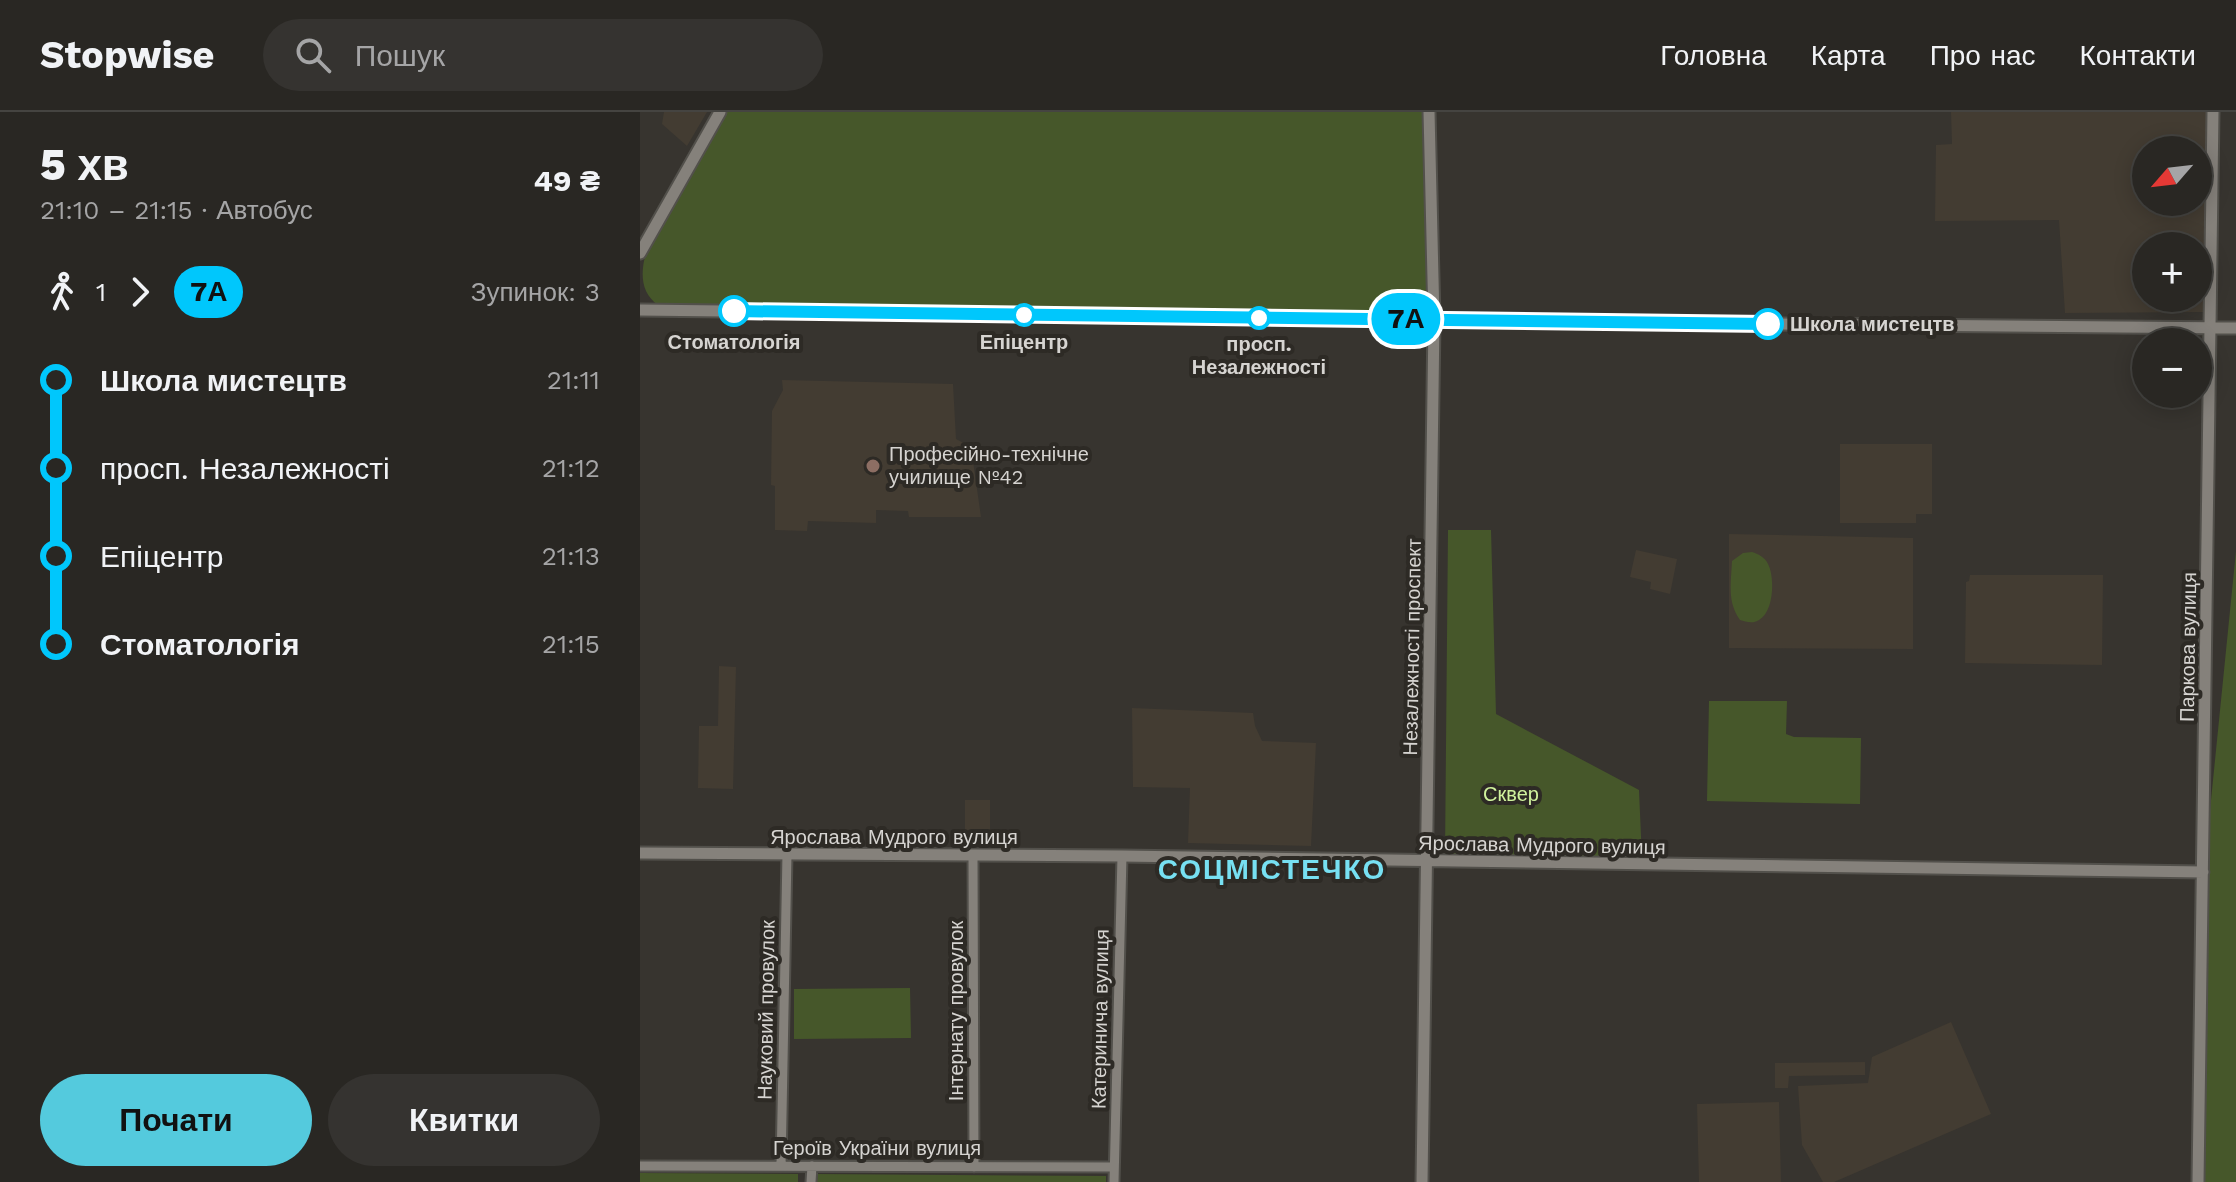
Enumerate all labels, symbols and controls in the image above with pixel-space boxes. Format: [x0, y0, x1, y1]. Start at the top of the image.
search box [263, 19, 823, 91]
text: Stopwise [40, 33, 215, 77]
icon: search [291, 33, 335, 77]
text: Пошук [355, 38, 445, 73]
text: Головна [1660, 39, 1767, 72]
text: Карта [1811, 39, 1886, 72]
text: Про нас [1930, 39, 2036, 72]
text: Контакти [2080, 39, 2196, 72]
north arrow [2132, 136, 2212, 216]
map controls [2132, 136, 2212, 408]
text: 5 хв [40, 139, 129, 191]
text: 49 ₴ [534, 163, 600, 198]
text: 21:10 – 21:15 · Автобус [40, 195, 313, 225]
button: + [2132, 232, 2212, 312]
icon: walk [40, 270, 84, 314]
icon: forward [118, 270, 162, 314]
text: 7А [190, 275, 227, 308]
text: 1 [96, 277, 106, 307]
text: Зупинок: 3 [471, 277, 600, 307]
line badge: 7А [1370, 293, 1442, 345]
marker: Стоматологія [719, 296, 749, 326]
text: 7А [1387, 302, 1425, 335]
marker: Епіцентр [1013, 304, 1035, 326]
marker: просп. Незалежності [1248, 307, 1270, 329]
marker: Школа мистецтв [1753, 309, 1783, 339]
place label: Школа мистецтв [1790, 312, 1955, 336]
button: − [2132, 328, 2212, 408]
place label: Стоматологія [667, 330, 801, 354]
place label: Епіцентр [980, 330, 1068, 354]
place label: просп. Незалежності [1192, 332, 1326, 379]
text: Школа мистецтв [100, 363, 347, 398]
text: 21:11 [547, 365, 600, 395]
place label: Професійно-технічне училище №42 [889, 442, 1089, 489]
text: просп. Незалежності [100, 451, 390, 486]
text: 21:12 [542, 453, 600, 483]
marker: Професійно-технічне училище №42 [864, 457, 882, 475]
street label: Незалежності проспект [1398, 538, 1426, 756]
text: Епіцентр [100, 539, 223, 574]
text: 21:13 [542, 541, 600, 571]
street label: Паркова вулиця [2175, 572, 2201, 722]
text: Стоматологія [100, 627, 300, 662]
text: 21:15 [542, 629, 600, 659]
park label: Сквер [1483, 782, 1539, 806]
street label: Ярослава Мудрого вулиця [770, 825, 1018, 849]
street label: Ярослава Мудрого вулиця [1418, 831, 1666, 859]
district label: СОЦМІСТЕЧКО [1158, 853, 1386, 886]
street label: Науковий провулок [752, 920, 780, 1100]
street label: Інтернату провулок [944, 921, 968, 1101]
street label: Катеринича вулиця [1086, 929, 1114, 1109]
button: Почати [40, 1074, 312, 1166]
button: Квитки [328, 1074, 600, 1166]
street label: Героїв України вулиця [773, 1136, 981, 1160]

